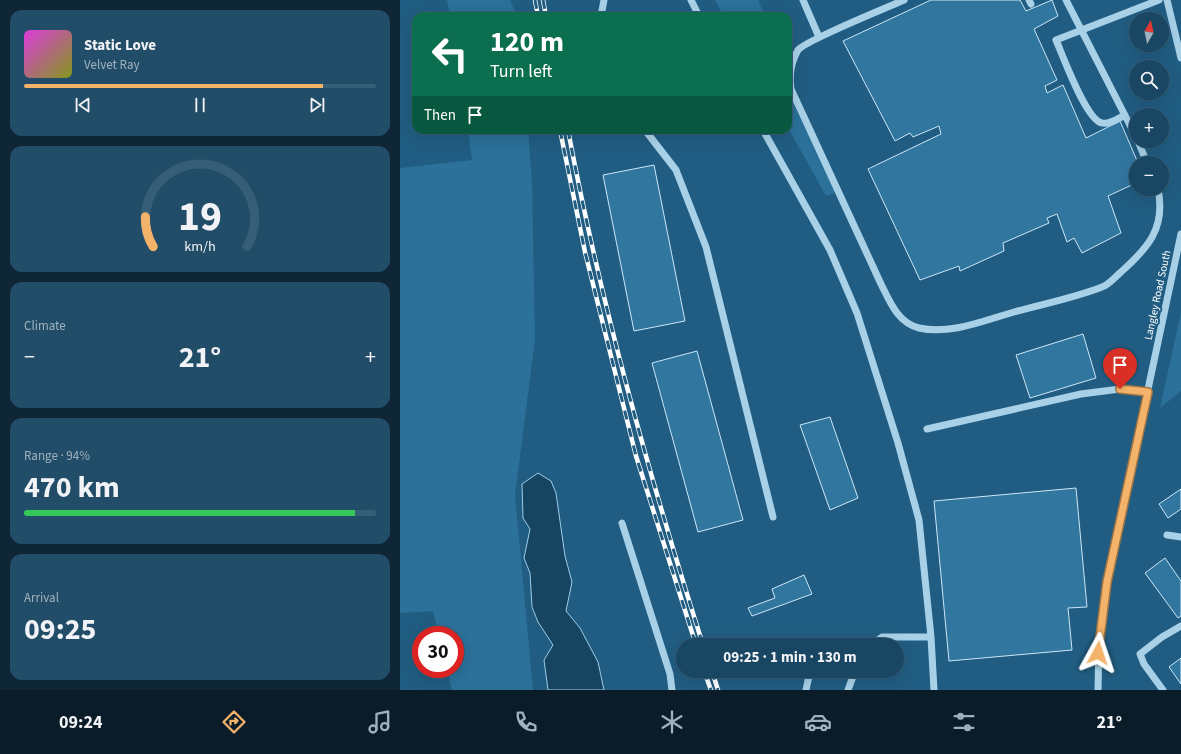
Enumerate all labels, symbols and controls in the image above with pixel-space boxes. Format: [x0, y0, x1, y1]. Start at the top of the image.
north arrow [1129, 12, 1169, 52]
map controls [1129, 12, 1169, 196]
text: 120 m [490, 22, 564, 62]
icon: left [424, 28, 476, 80]
text: Static Love [84, 35, 156, 56]
text: Velvet Ray [84, 56, 140, 74]
text: Turn left [490, 59, 552, 84]
button: search [1129, 60, 1169, 100]
icon: previous [72, 94, 94, 116]
icon: pause [189, 94, 211, 116]
icon: next [306, 94, 328, 116]
icon: arrive [464, 104, 486, 126]
text: Then [424, 105, 456, 126]
button: + [1129, 108, 1169, 148]
button: − [1129, 156, 1169, 196]
text: 19 [178, 187, 222, 247]
text: km/h [184, 236, 216, 257]
street label: Langley Road South [1141, 249, 1174, 341]
text: Climate [24, 317, 66, 335]
text: 21° [179, 336, 221, 379]
text: − [24, 341, 35, 373]
text: + [365, 341, 376, 373]
pin [1103, 348, 1137, 389]
icon: arrive [1109, 354, 1131, 376]
text: Range · 94% [24, 447, 90, 465]
text: 470 km [24, 466, 120, 509]
text: Arrival [24, 589, 59, 607]
text: 09:25 [24, 608, 96, 651]
speed limit sign: 30 [412, 626, 464, 678]
position arrow [1077, 632, 1119, 674]
text: 09:25 · 1 min · 130 m [723, 647, 857, 668]
icon: directions [220, 708, 248, 736]
icon: music [366, 708, 394, 736]
icon: phone [512, 708, 540, 736]
icon: climate [658, 708, 686, 736]
icon: car [804, 708, 832, 736]
icon: filters [950, 708, 978, 736]
text: 09:24 [59, 710, 102, 735]
text: 21° [1096, 710, 1122, 735]

